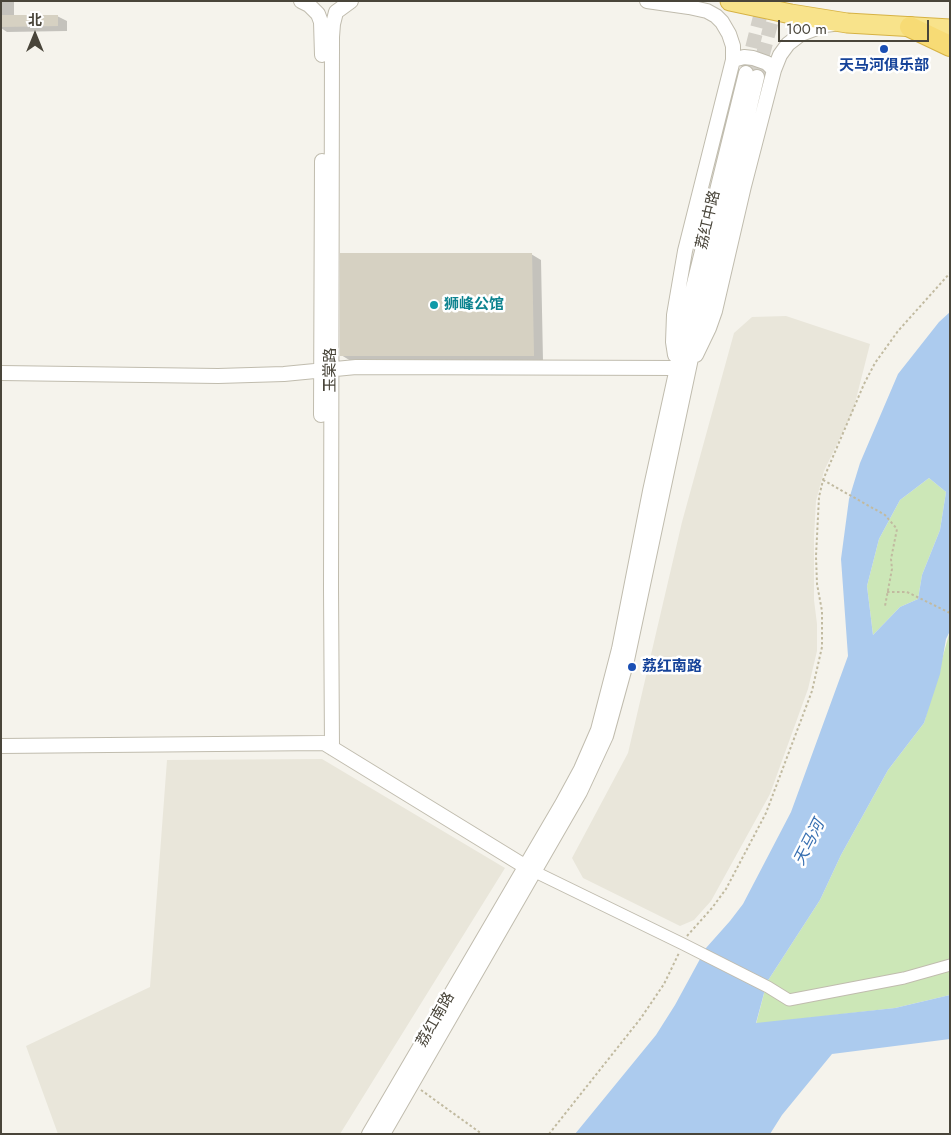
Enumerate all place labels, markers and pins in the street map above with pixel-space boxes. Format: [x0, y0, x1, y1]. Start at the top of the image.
marker: 天马河俱乐部 [878, 43, 890, 55]
place label: 天马河俱乐部 [839, 57, 929, 75]
place label: 狮峰公馆 [444, 296, 504, 314]
marker: 狮峰公馆 [428, 299, 440, 311]
place label: 荔红南路 [642, 658, 702, 676]
marker: 荔红南路 [626, 661, 638, 673]

